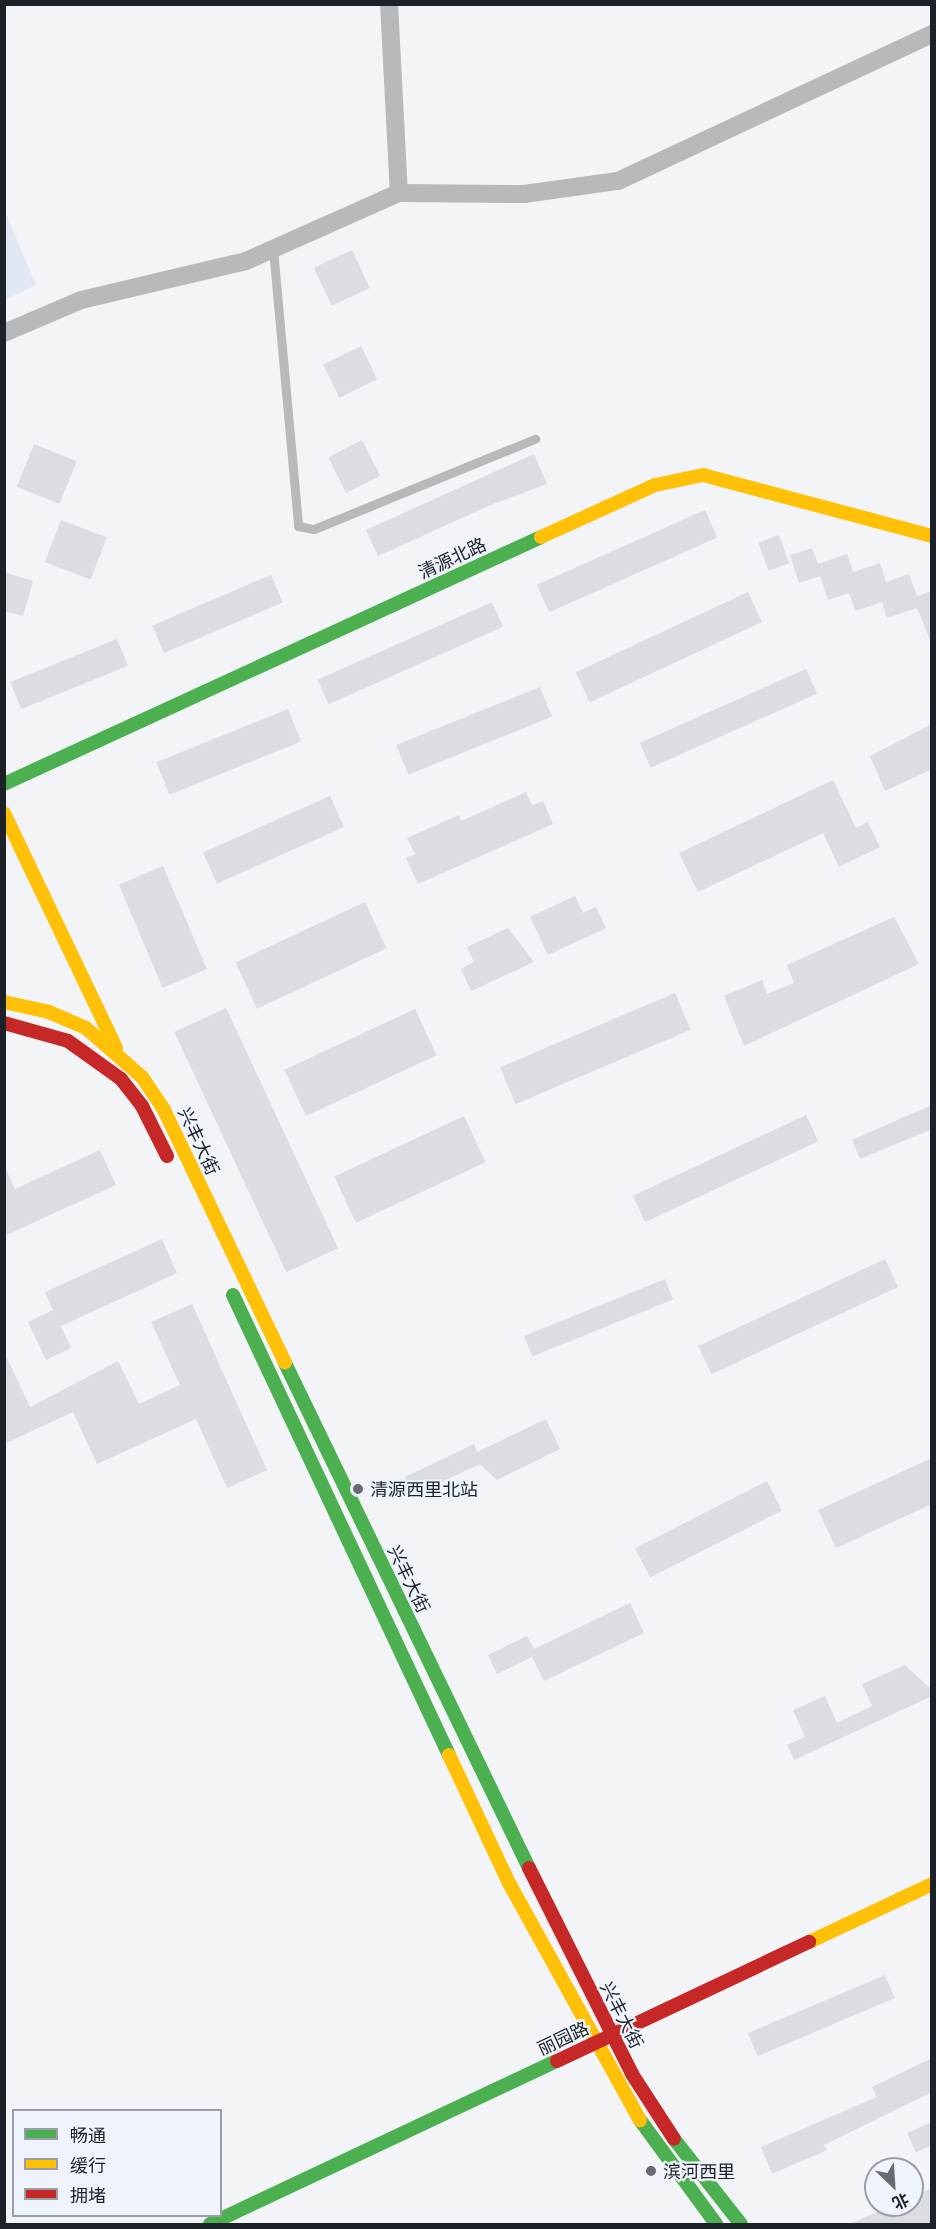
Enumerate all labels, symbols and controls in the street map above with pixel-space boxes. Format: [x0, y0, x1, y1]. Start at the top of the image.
street label: 清源北路 [415, 533, 489, 583]
street label: 兴丰大街 [174, 1104, 224, 1178]
place label: 清源西里北站 [370, 1478, 478, 1500]
marker: 清源西里北站 [351, 1482, 365, 1496]
street label: 兴丰大街 [384, 1542, 434, 1616]
street label: 兴丰大街 [596, 1978, 648, 2052]
street label: 丽园路 [534, 2017, 592, 2059]
legend [12, 2109, 222, 2217]
text: 畅通 [70, 2124, 106, 2146]
text: 缓行 [70, 2154, 106, 2176]
north arrow [864, 2157, 924, 2217]
place label: 滨河西里 [663, 2160, 735, 2182]
marker: 滨河西里 [644, 2164, 658, 2178]
text: 拥堵 [70, 2184, 106, 2206]
text: 北 [890, 2190, 912, 2214]

